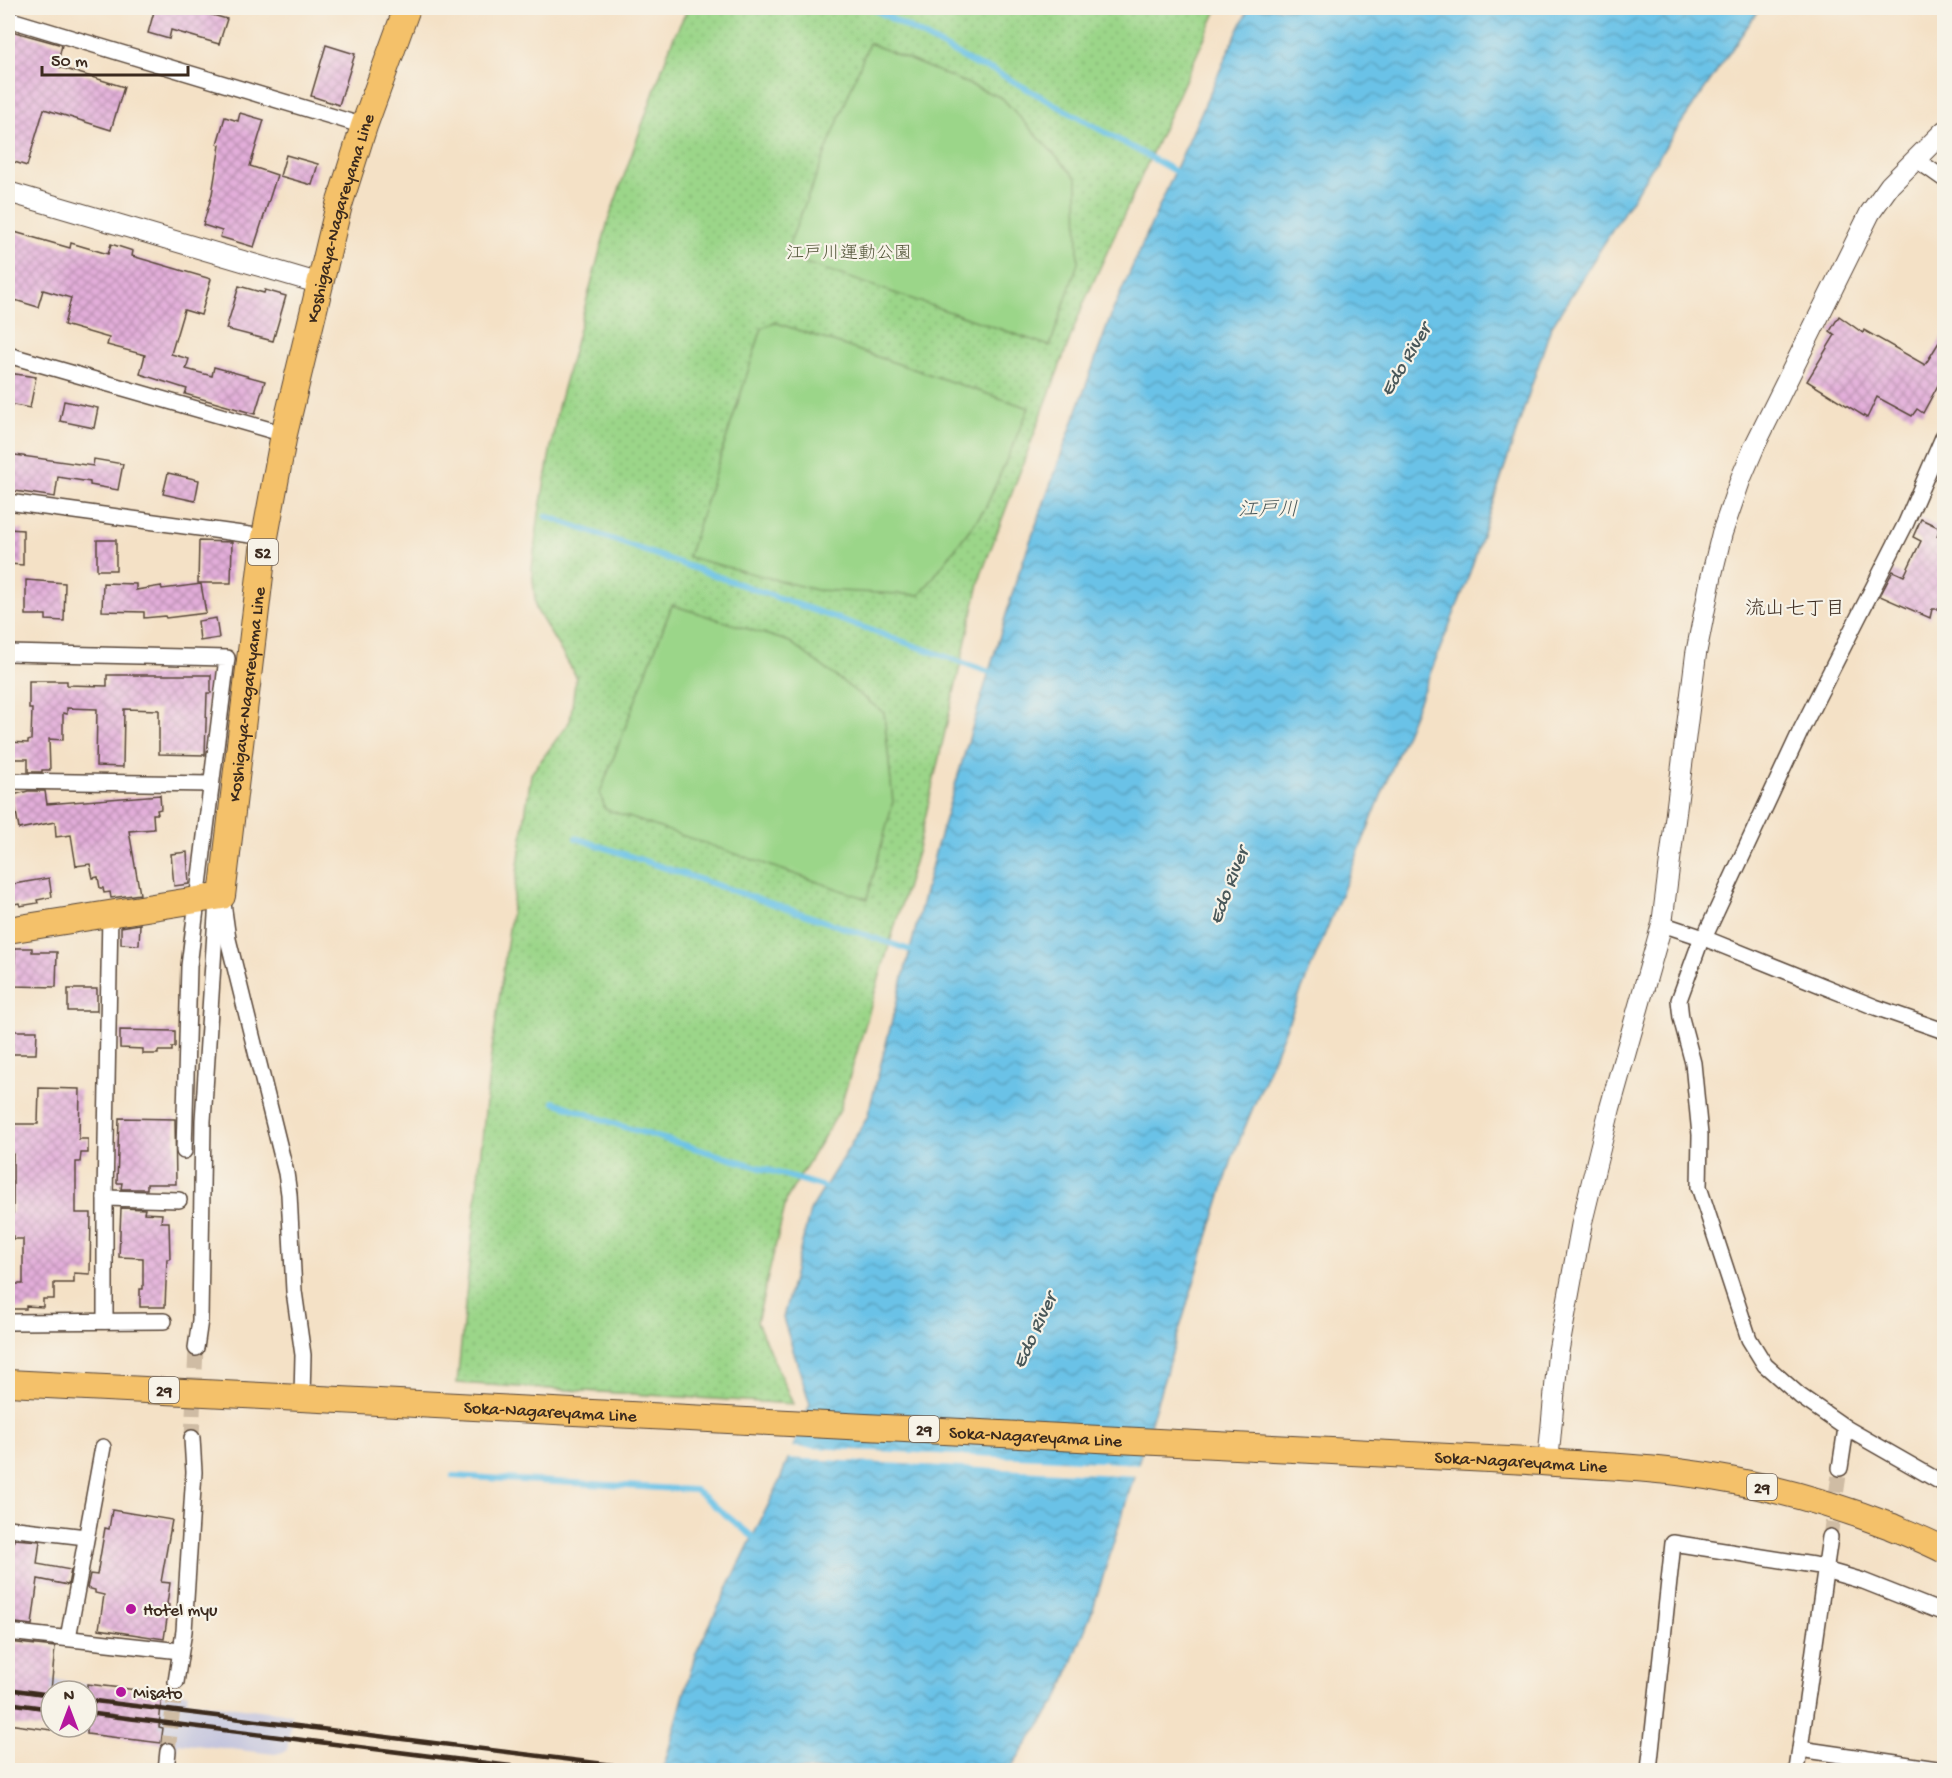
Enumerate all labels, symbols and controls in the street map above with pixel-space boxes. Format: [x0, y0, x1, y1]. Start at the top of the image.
scale bar [42, 39, 188, 77]
text: 50 m [51, 52, 88, 73]
street label: Koshigaya-Nagareyama Line [303, 111, 381, 325]
park label: 江戸川運動公園 [786, 243, 912, 265]
water label: Edo River [1376, 317, 1440, 401]
water label: 江戸川 [1238, 499, 1298, 523]
road number: 52 [248, 539, 278, 565]
street label: Koshigaya-Nagareyama Line [225, 585, 272, 803]
district label: 流山七丁目 [1745, 598, 1845, 622]
water label: Edo River [1205, 841, 1257, 928]
water label: Edo River [1009, 1287, 1065, 1373]
road number: 29 [149, 1377, 179, 1403]
street label: Soka-Nagareyama Line [463, 1398, 638, 1428]
road number: 29 [909, 1416, 939, 1442]
street label: Soka-Nagareyama Line [948, 1423, 1123, 1453]
street label: Soka-Nagareyama Line [1434, 1448, 1609, 1479]
road number: 29 [1747, 1474, 1777, 1500]
place label: Hotel myu [143, 1601, 218, 1622]
marker: Hotel myu [124, 1602, 138, 1616]
north arrow [39, 1679, 99, 1739]
place label: Misato [133, 1684, 183, 1705]
marker: Misato [114, 1685, 128, 1699]
text: N [64, 1688, 75, 1707]

